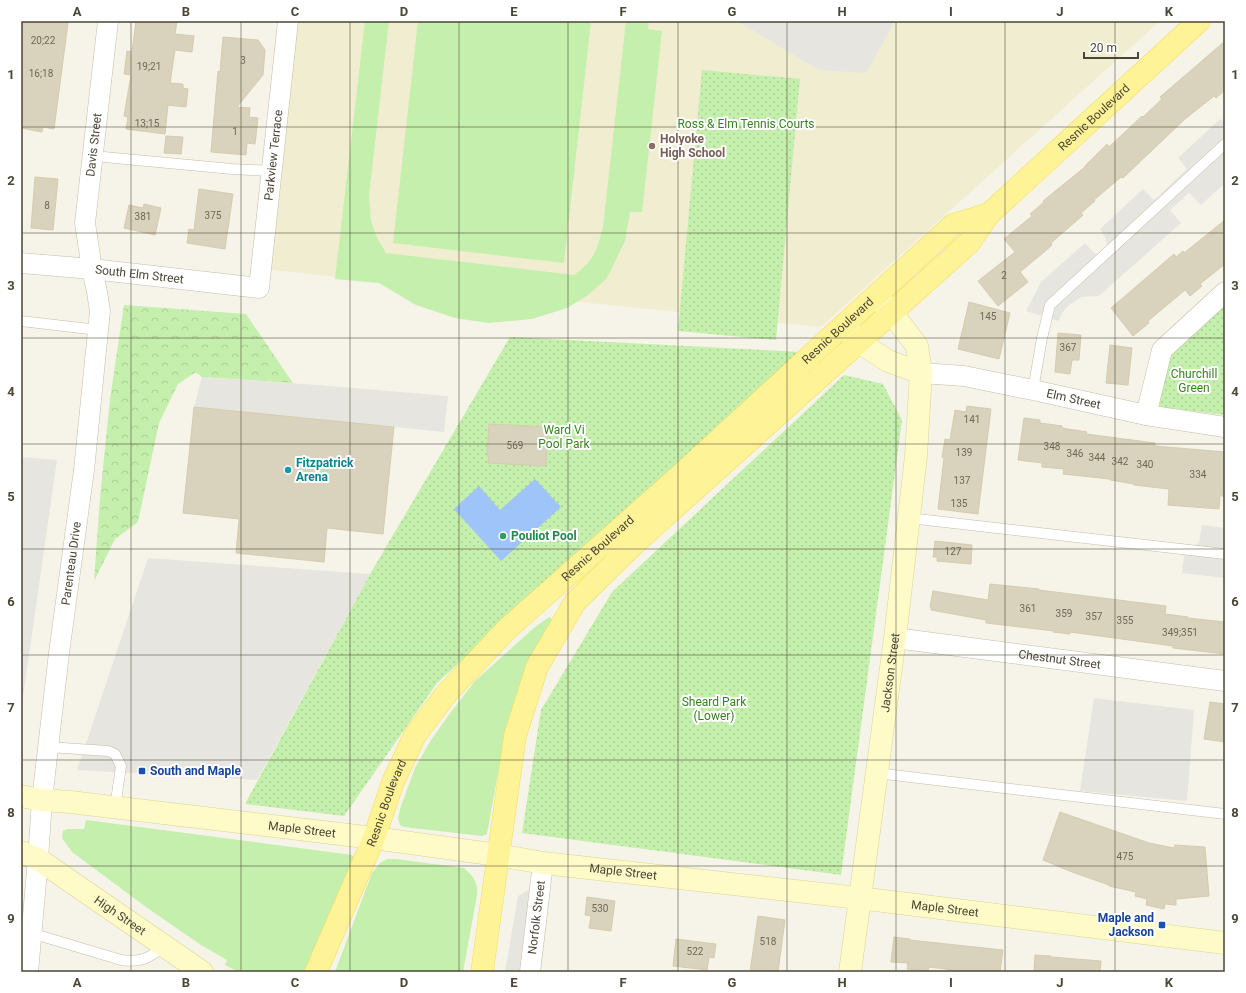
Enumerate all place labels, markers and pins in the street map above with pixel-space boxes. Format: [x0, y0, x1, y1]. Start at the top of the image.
place label: Holyoke High School [660, 132, 725, 160]
marker: Holyoke High School [647, 141, 657, 151]
place label: Fitzpatrick Arena [296, 456, 354, 484]
marker: Fitzpatrick Arena [283, 465, 293, 475]
place label: Pouliot Pool [511, 529, 577, 543]
marker: Pouliot Pool [498, 531, 508, 541]
place label: South and Maple [150, 764, 241, 778]
marker: South and Maple [137, 766, 147, 776]
place label: Maple and Jackson [1098, 911, 1154, 939]
marker: Maple and Jackson [1157, 920, 1167, 930]

